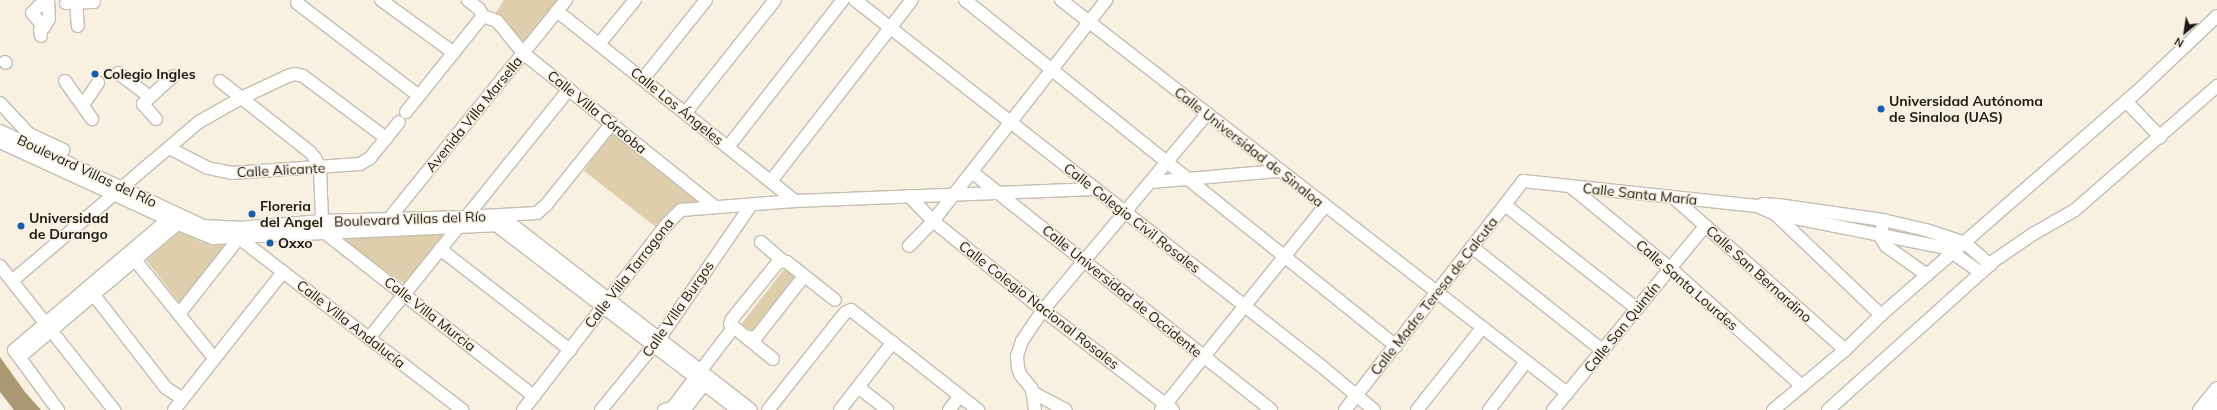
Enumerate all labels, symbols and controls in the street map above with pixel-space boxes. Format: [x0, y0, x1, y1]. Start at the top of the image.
north arrow [2165, 12, 2205, 52]
text: N [2172, 34, 2186, 51]
street label: Avenida Villa Marsella [422, 53, 526, 175]
street label: Calle Los Ángeles [627, 64, 727, 148]
place label: Colegio Ingles [103, 66, 196, 82]
street label: Calle Villa Córdoba [544, 67, 650, 157]
marker: Colegio Ingles [90, 69, 100, 79]
street label: Calle Universidad de Sinaloa [1171, 84, 1327, 210]
place label: Universidad Autónoma de Sinaloa (UAS) [1889, 93, 2043, 126]
marker: Universidad Autónoma de Sinaloa (UAS) [1876, 104, 1886, 114]
street label: Boulevard Villas del Río [15, 131, 159, 211]
street label: Calle Alicante [236, 159, 326, 181]
street label: Calle Colegio Civil Rosales [1060, 159, 1204, 277]
street label: Calle Santa María [1582, 180, 1698, 208]
place label: Floreria del Angel [260, 198, 323, 230]
street label: Boulevard Villas del Río [334, 208, 486, 230]
marker: Floreria del Angel [247, 209, 257, 219]
place label: Universidad de Durango [29, 210, 109, 242]
street label: Calle Madre Teresa de Calcuta [1367, 213, 1501, 379]
street label: Calle Villa Tarragona [581, 215, 677, 331]
marker: Universidad de Durango [16, 221, 26, 231]
street label: Calle Universidad de Occidente [1039, 221, 1205, 361]
street label: Calle San Bernardino [1703, 222, 1815, 326]
place label: Oxxo [278, 235, 312, 251]
street label: Calle Santa Lourdes [1633, 236, 1741, 334]
street label: Calle Colegio Nacional Rosales [956, 237, 1122, 373]
marker: Oxxo [265, 238, 275, 248]
street label: Calle Villa Burgos [639, 258, 717, 360]
street label: Calle Villa Murcia [381, 273, 479, 355]
street label: Calle Villa Andalucía [293, 276, 409, 372]
street label: Calle San Quintín [1580, 278, 1664, 376]

